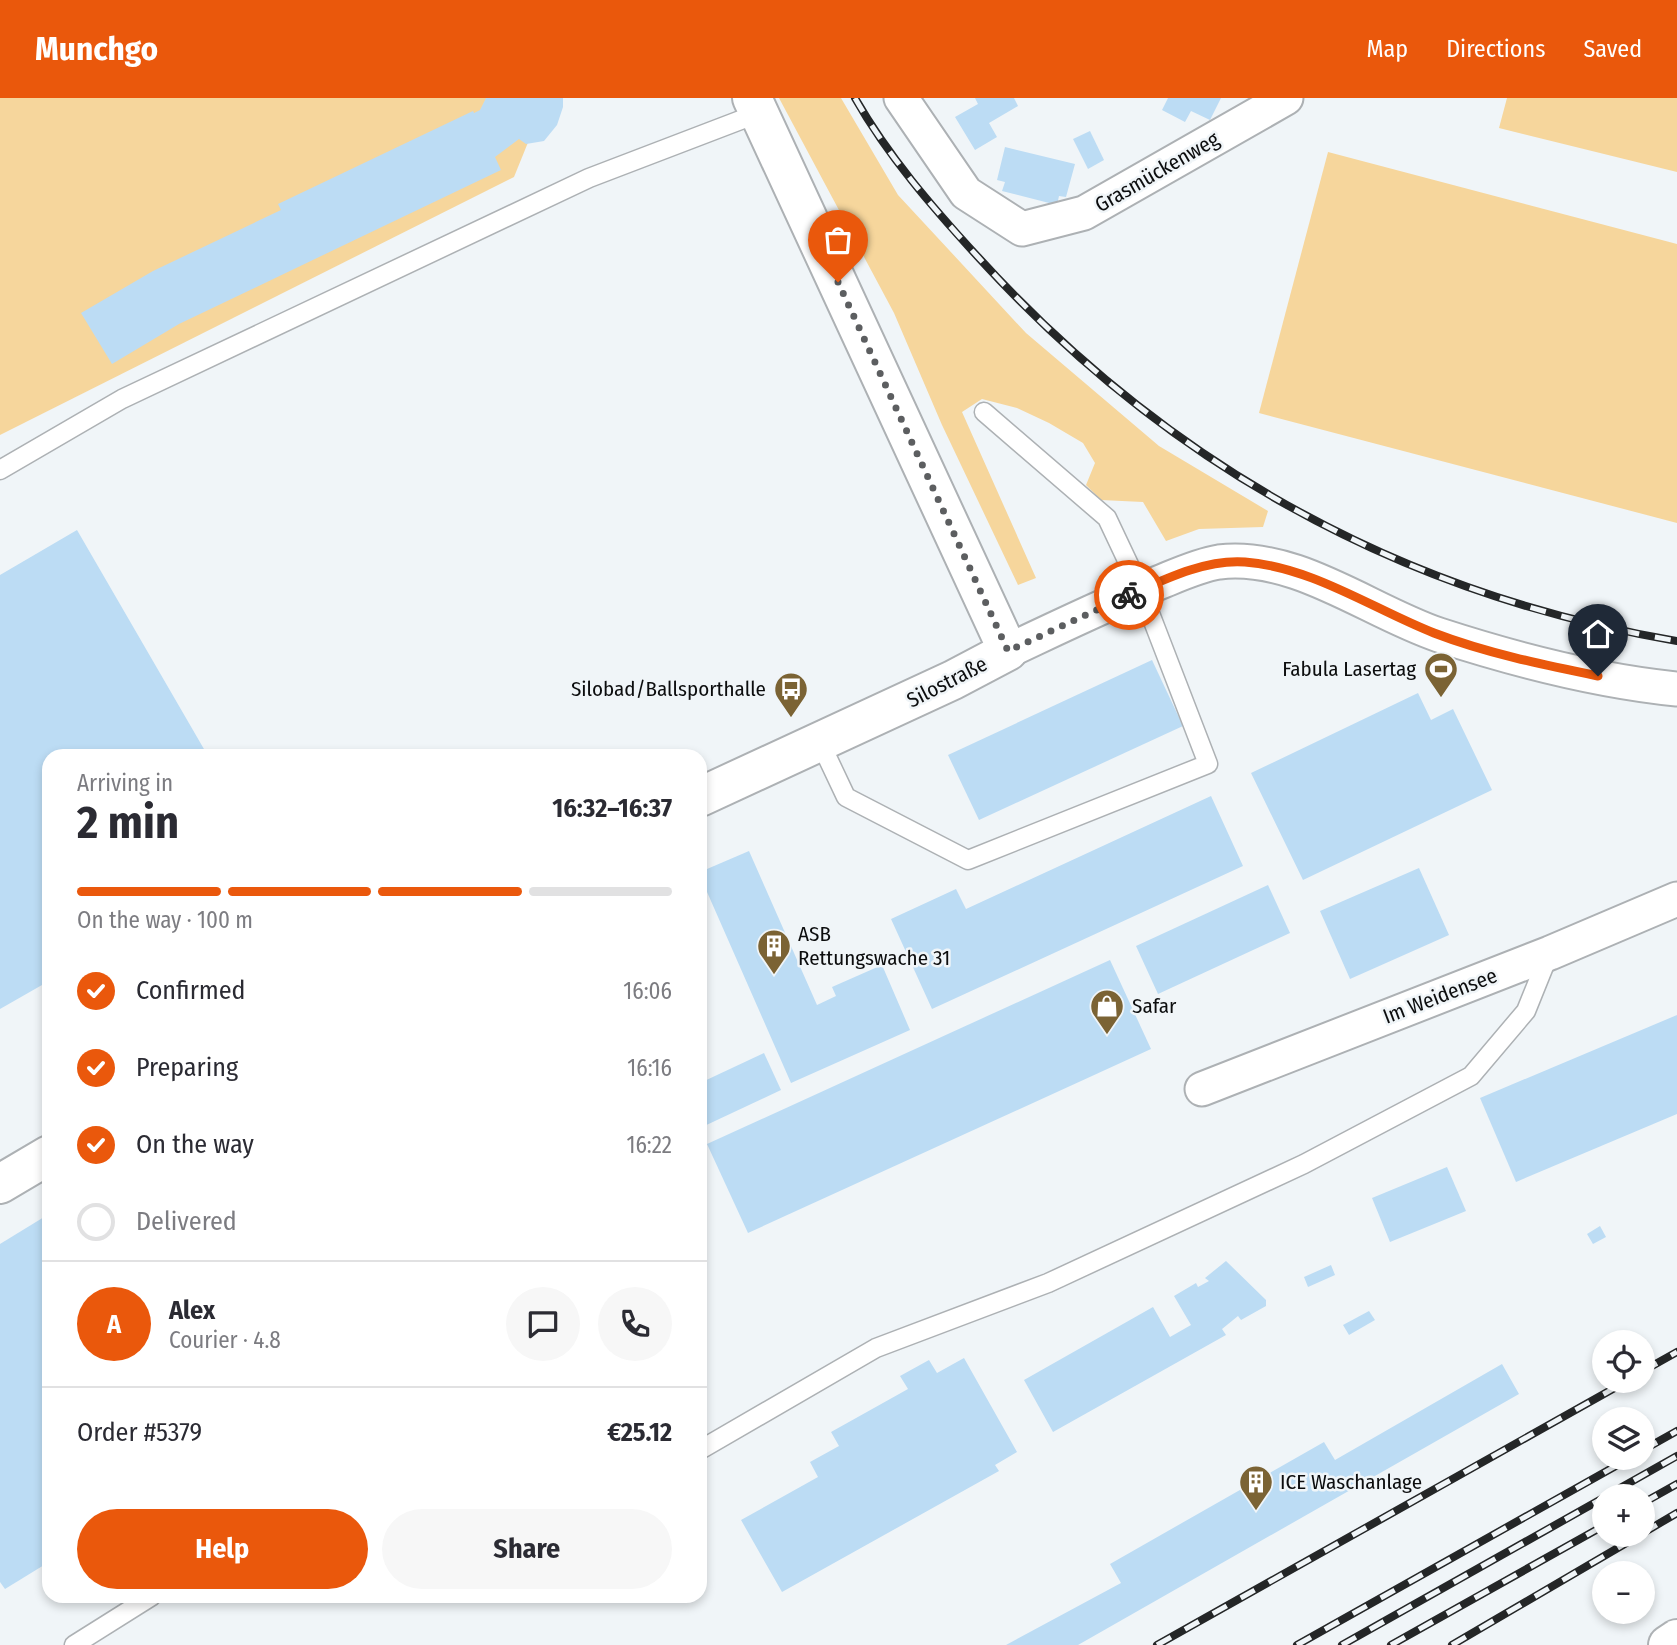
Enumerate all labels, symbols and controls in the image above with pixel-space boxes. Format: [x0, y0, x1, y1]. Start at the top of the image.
text: Munchgo [35, 29, 158, 69]
text: Map [1367, 35, 1408, 63]
text: Directions [1446, 35, 1545, 63]
text: Saved [1583, 35, 1642, 63]
street label: Grasmückenweg [1090, 126, 1224, 218]
pin [808, 210, 868, 282]
icon: bag [819, 221, 857, 259]
courier [1094, 560, 1164, 630]
icon: bike [1110, 576, 1148, 614]
pin [1568, 604, 1628, 676]
icon: home [1579, 615, 1617, 653]
sports icon: Fabula Lasertag [1422, 650, 1460, 699]
street label: Silostraße [903, 651, 991, 713]
place label: Fabula Lasertag [1282, 656, 1416, 682]
bus stop icon: Silobad/Ballsporthalle [772, 670, 810, 719]
place label: Silobad/Ballsporthalle [571, 676, 766, 702]
text: Arriving in [77, 769, 173, 797]
text: 16:32–16:37 [552, 793, 672, 824]
text: 2 min [77, 795, 179, 850]
text: On the way · 100 m [77, 906, 253, 934]
place label: ASB Rettungswache 31 [798, 921, 950, 971]
building icon: ASB Rettungswache 31 [755, 927, 793, 976]
street label: Im Weidensee [1379, 962, 1501, 1030]
icon: check [77, 972, 115, 1010]
text: Confirmed [136, 975, 246, 1006]
text: 16:06 [623, 977, 672, 1005]
shop icon: Safar [1088, 987, 1126, 1036]
place label: Safar [1132, 993, 1177, 1019]
icon: check [77, 1049, 115, 1087]
text: Preparing [136, 1052, 238, 1083]
text: 16:16 [627, 1054, 672, 1082]
icon: check [77, 1126, 115, 1164]
text: On the way [136, 1129, 254, 1160]
text: 16:22 [626, 1131, 672, 1159]
text: Delivered [136, 1206, 237, 1237]
button: chat [506, 1287, 580, 1361]
button: phone [598, 1287, 672, 1361]
text: Alex [169, 1295, 215, 1326]
text: A [107, 1309, 121, 1340]
text: Courier · 4.8 [169, 1326, 281, 1354]
map controls [1592, 1330, 1655, 1624]
button: locate [1592, 1330, 1655, 1393]
button: layers [1592, 1407, 1655, 1470]
text: Order #5379 [77, 1417, 202, 1448]
text: €25.12 [607, 1417, 672, 1448]
building icon: ICE Waschanlage [1237, 1463, 1275, 1512]
place label: ICE Waschanlage [1280, 1469, 1422, 1495]
button: + [1592, 1484, 1655, 1547]
button: Help [77, 1509, 368, 1589]
button: Share [382, 1509, 672, 1589]
button: − [1592, 1561, 1655, 1624]

